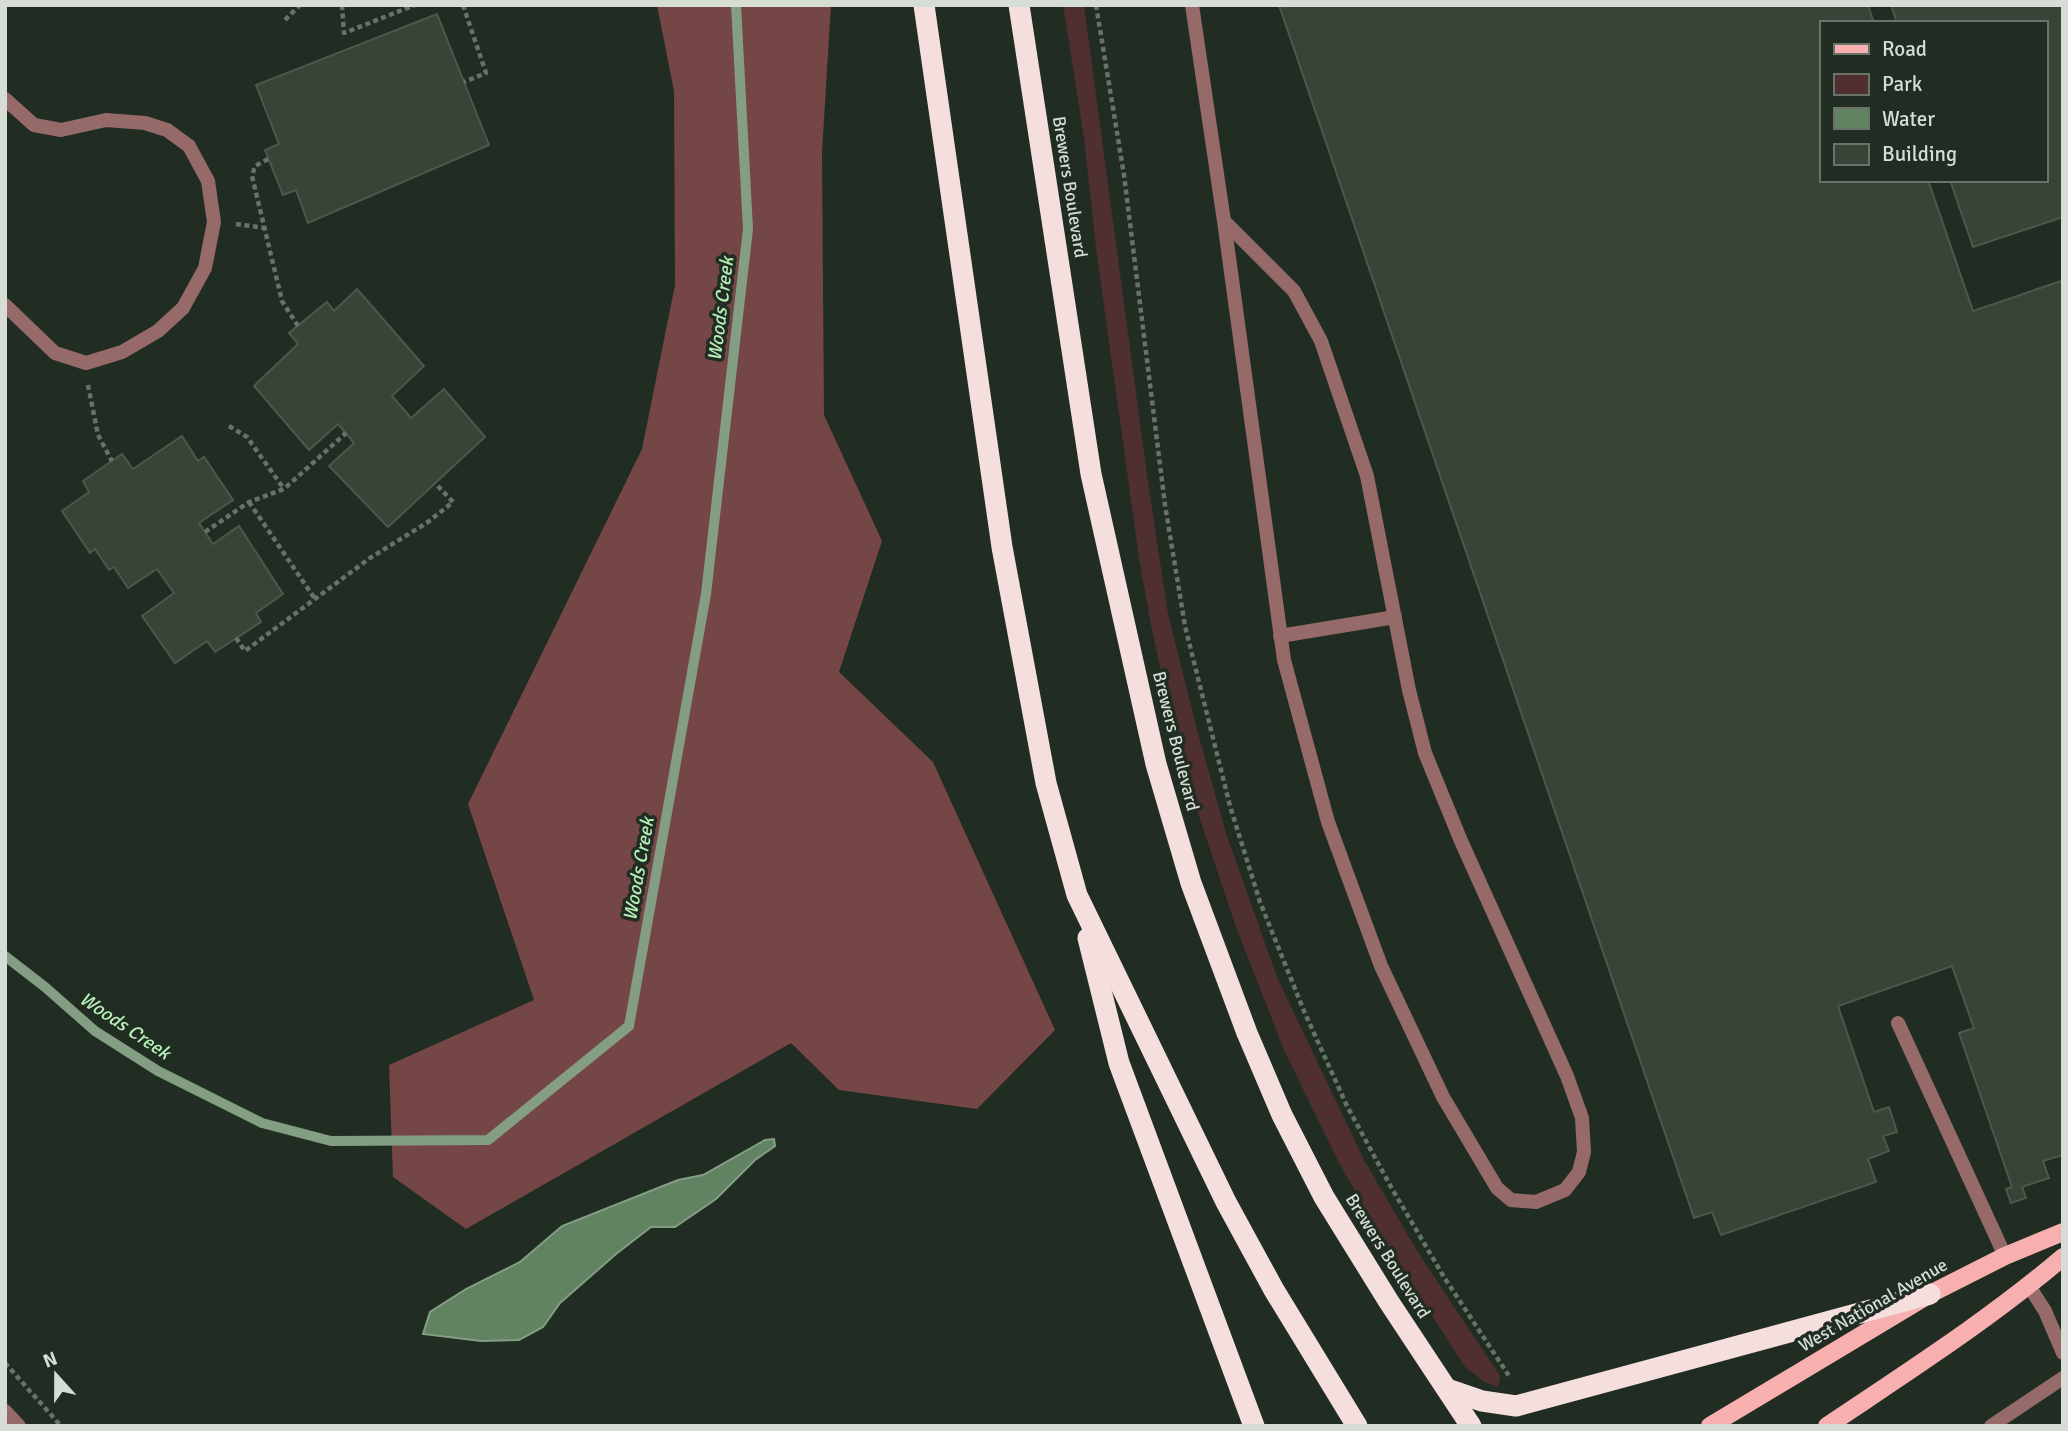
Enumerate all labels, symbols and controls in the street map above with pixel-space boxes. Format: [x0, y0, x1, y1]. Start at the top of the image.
legend [1820, 21, 2047, 182]
text: Road [1882, 36, 1927, 62]
text: Park [1882, 71, 1923, 97]
text: Water [1882, 106, 1935, 132]
street label: Brewers Boulevard [1048, 115, 1092, 259]
text: Building [1882, 141, 1957, 167]
water label: Woods Creek [703, 254, 739, 362]
street label: Brewers Boulevard [1148, 669, 1204, 813]
water label: Woods Creek [618, 814, 660, 923]
water label: Woods Creek [75, 987, 176, 1066]
street label: Brewers Boulevard [1341, 1189, 1435, 1323]
street label: West National Avenue [1795, 1253, 1951, 1357]
north arrow [21, 1340, 91, 1410]
text: N [40, 1346, 61, 1374]

